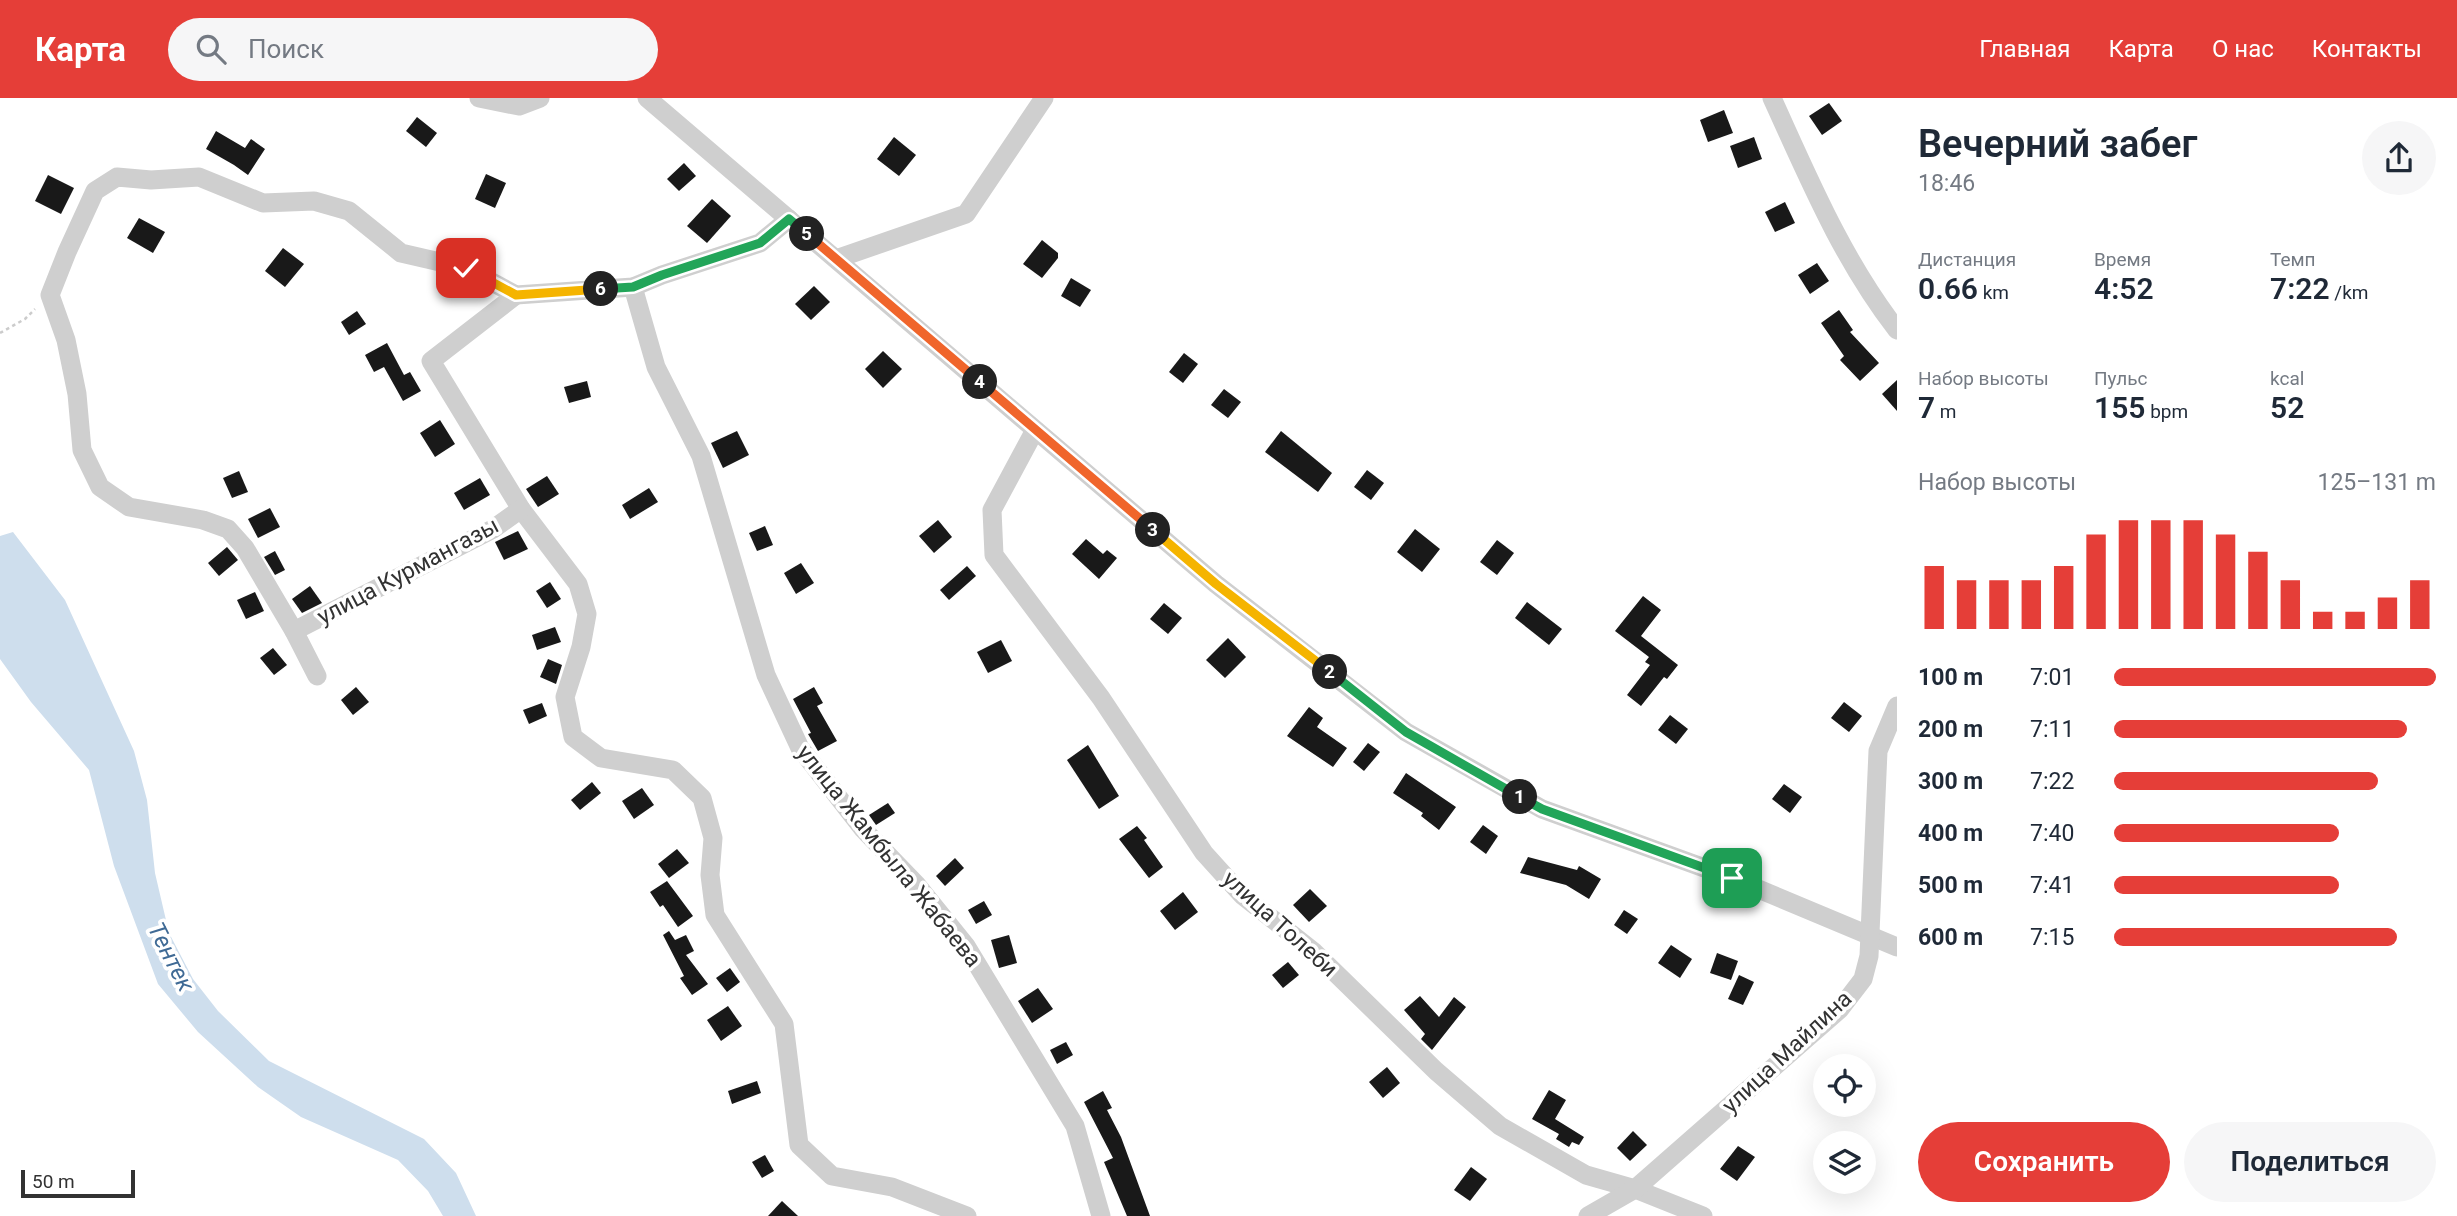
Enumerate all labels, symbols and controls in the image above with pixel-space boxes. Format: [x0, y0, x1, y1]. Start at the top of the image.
search box [168, 18, 658, 81]
text: Карта [35, 30, 126, 69]
icon: search [192, 30, 230, 68]
text: Поиск [248, 34, 324, 64]
text: Главная [1979, 35, 2070, 63]
text: Карта [2108, 35, 2174, 63]
text: О нас [2212, 35, 2274, 63]
text: Контакты [2312, 35, 2422, 63]
button: share [2362, 121, 2436, 195]
text: Вечерний забег [1918, 122, 2197, 166]
text: 18:46 [1918, 170, 1975, 197]
pin: 5 [790, 216, 824, 252]
text: 5 [801, 222, 812, 245]
pin [436, 238, 496, 298]
text: Дистанция [1918, 248, 2016, 271]
text: Время [2094, 248, 2151, 271]
text: Темп [2270, 248, 2316, 271]
icon: check [447, 249, 485, 287]
text: 0.66 [1918, 271, 1978, 306]
text: 4:52 [2094, 271, 2154, 306]
text: 7:22 [2270, 271, 2330, 306]
pin: 6 [584, 272, 618, 306]
text: 6 [595, 277, 606, 300]
text: km [1978, 281, 2009, 304]
text: /km [2330, 281, 2368, 304]
pin: 4 [962, 364, 998, 400]
text: Набор высоты [1918, 367, 2049, 390]
text: Пульс [2094, 367, 2147, 390]
text: kcal [2270, 367, 2304, 390]
text: 4 [974, 370, 985, 393]
text: 7 [1918, 390, 1935, 425]
text: 155 [2094, 390, 2145, 425]
text: 52 [2270, 390, 2304, 425]
text: m [1935, 400, 1957, 423]
text: bpm [2145, 400, 2188, 423]
text: Набор высоты [1918, 469, 2076, 496]
text: 125–131 m [2317, 469, 2436, 496]
street label: улица Курмангазы [313, 512, 503, 630]
pin: 3 [1136, 512, 1170, 548]
text: 3 [1147, 518, 1158, 541]
pin: 2 [1312, 654, 1348, 690]
text: 2 [1324, 660, 1335, 683]
text: 100 m [1918, 664, 1983, 691]
text: 7:01 [2030, 664, 2074, 691]
text: 200 m [1918, 716, 1983, 743]
text: 7:11 [2030, 716, 2074, 743]
street label: улица Жамбыла Жабаева [791, 740, 987, 972]
text: 300 m [1918, 768, 1983, 795]
text: 7:22 [2030, 768, 2074, 795]
pin: 1 [1502, 780, 1538, 814]
text: 1 [1514, 785, 1525, 808]
text: 400 m [1918, 820, 1983, 847]
text: 7:40 [2030, 820, 2074, 847]
pin [1702, 848, 1762, 908]
icon: arrive [1713, 859, 1751, 897]
street label: улица Толеби [1217, 865, 1343, 983]
text: 500 m [1918, 872, 1983, 899]
text: 7:41 [2030, 872, 2074, 899]
water label: Тентек [142, 918, 201, 997]
text: 600 m [1918, 924, 1983, 951]
text: 7:15 [2030, 924, 2074, 951]
street label: улица Майлина [1717, 985, 1857, 1119]
map controls [1813, 1054, 1876, 1194]
button: locate [1813, 1054, 1876, 1117]
button: Сохранить [1918, 1122, 2170, 1202]
button: Поделиться [2184, 1122, 2436, 1202]
button: layers [1813, 1131, 1876, 1194]
scale bar [21, 1167, 135, 1199]
text: 50 m [32, 1170, 75, 1193]

